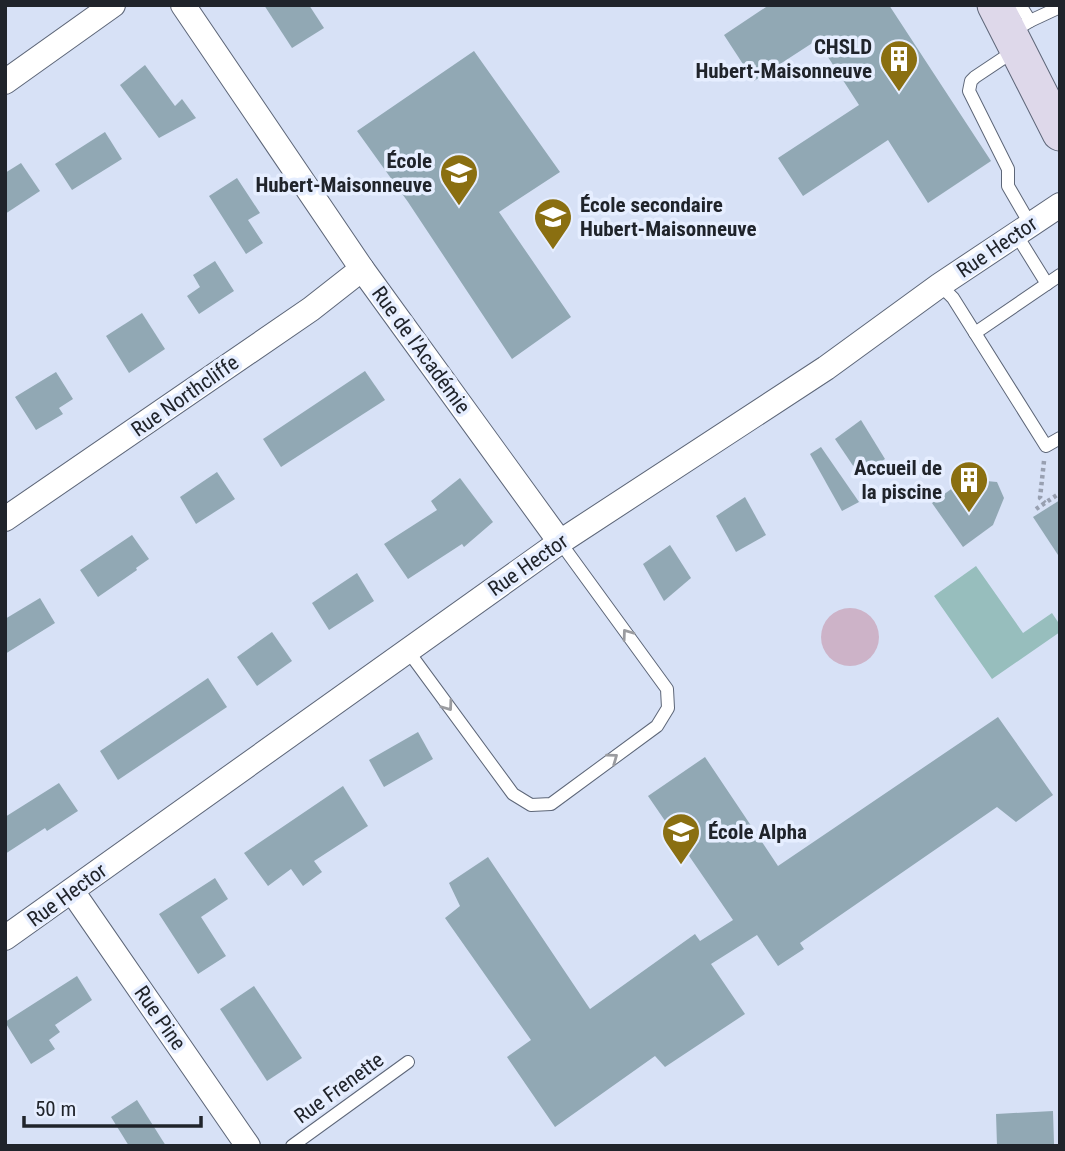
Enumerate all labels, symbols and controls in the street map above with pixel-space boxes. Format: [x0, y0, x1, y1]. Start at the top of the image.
place label: CHSLD Hubert-Maisonneuve [695, 35, 872, 83]
building icon: CHSLD Hubert-Maisonneuve [878, 38, 920, 93]
place label: École Hubert-Maisonneuve [255, 149, 432, 197]
school or university icon: École Hubert-Maisonneuve [438, 152, 480, 207]
place label: École secondaire Hubert-Maisonneuve [580, 193, 757, 241]
school or university icon: École secondaire Hubert-Maisonneuve [532, 196, 574, 251]
street label: Rue Hector [952, 211, 1042, 283]
street label: Rue de l'Académie [367, 282, 475, 418]
street label: Rue Northcliffe [127, 350, 243, 442]
place label: Accueil de la piscine [854, 456, 942, 504]
building icon: Accueil de la piscine [948, 459, 990, 514]
street label: Rue Hector [484, 529, 572, 601]
one-way arrow [623, 629, 635, 642]
one-way arrow [440, 698, 452, 711]
one-way arrow [605, 754, 618, 766]
school or university icon: École Alpha [660, 811, 702, 866]
place label: École Alpha [708, 820, 807, 844]
street label: Rue Hector [23, 858, 111, 932]
street label: Rue Pine [129, 981, 191, 1055]
street label: Rue Frenette [290, 1048, 388, 1128]
scale bar [24, 1084, 201, 1128]
text: 50 m [35, 1097, 76, 1121]

